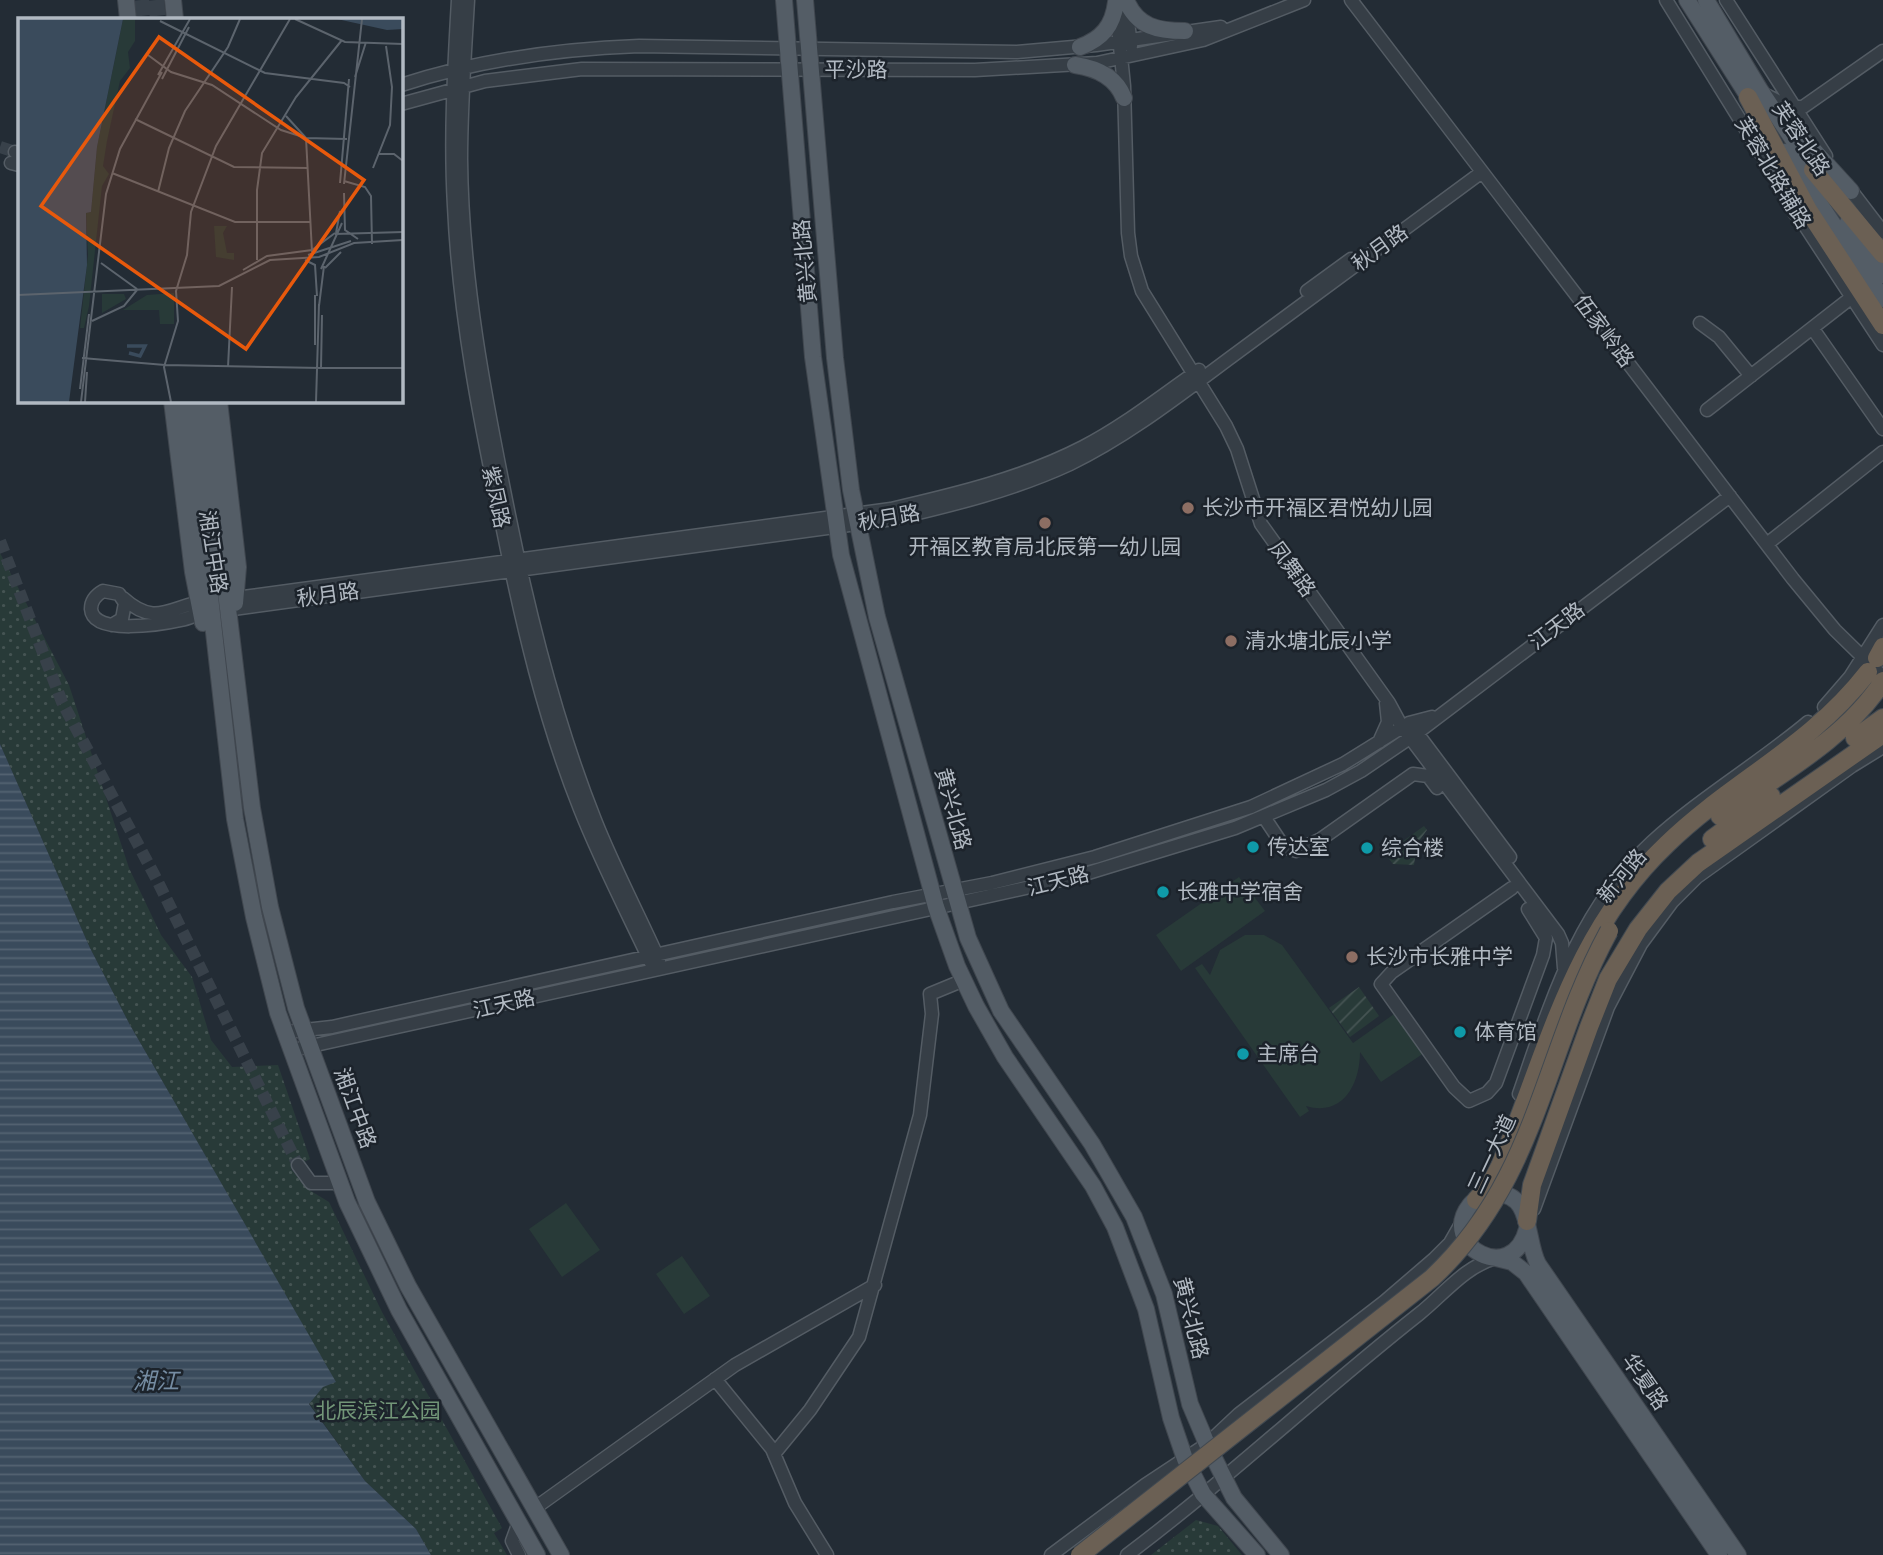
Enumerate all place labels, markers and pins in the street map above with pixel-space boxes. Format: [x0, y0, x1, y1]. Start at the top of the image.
place label: 长沙市开福区君悦幼儿园 [1202, 496, 1433, 520]
marker: 长沙市开福区君悦幼儿园 [1180, 500, 1196, 516]
marker: 开福区教育局北辰第一幼儿园 [1037, 515, 1053, 531]
place label: 开福区教育局北辰第一幼儿园 [909, 535, 1182, 559]
place label: 清水塘北辰小学 [1245, 629, 1392, 653]
marker: 清水塘北辰小学 [1223, 633, 1239, 649]
place label: 传达室 [1267, 835, 1330, 859]
place label: 综合楼 [1381, 836, 1444, 860]
marker: 传达室 [1245, 839, 1261, 855]
marker: 综合楼 [1359, 840, 1375, 856]
place label: 长雅中学宿舍 [1177, 880, 1303, 904]
marker: 长雅中学宿舍 [1155, 884, 1171, 900]
place label: 长沙市长雅中学 [1366, 945, 1513, 969]
marker: 长沙市长雅中学 [1344, 949, 1360, 965]
place label: 体育馆 [1474, 1020, 1537, 1044]
marker: 体育馆 [1452, 1024, 1468, 1040]
place label: 主席台 [1257, 1042, 1320, 1066]
marker: 主席台 [1235, 1046, 1251, 1062]

